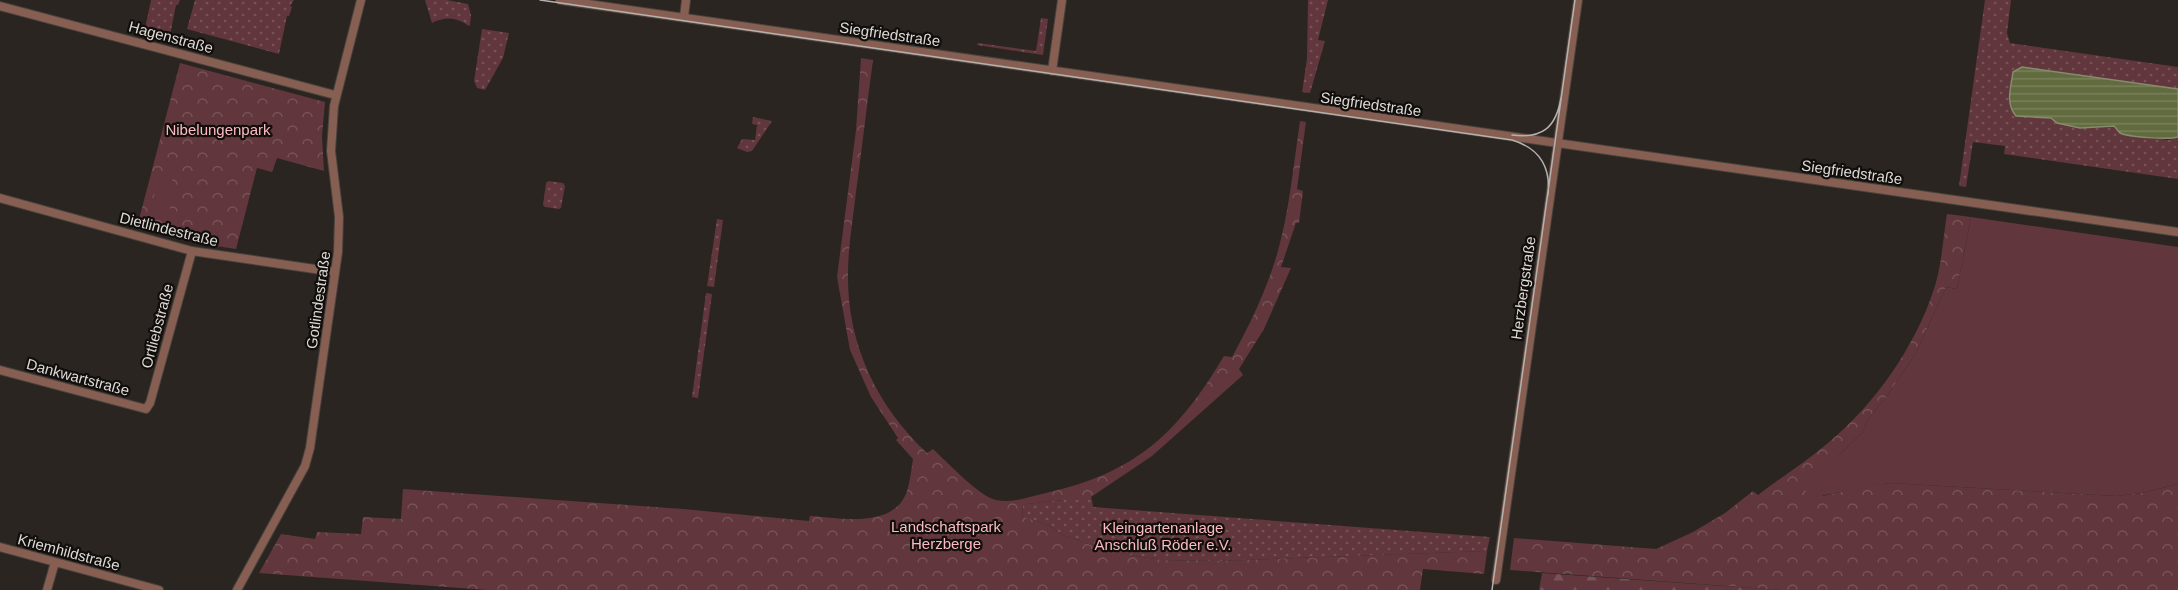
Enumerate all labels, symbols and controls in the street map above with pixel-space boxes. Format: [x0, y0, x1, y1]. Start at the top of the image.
street label: Hagenstraße [127, 18, 215, 56]
street label: Siegfriedstraße [838, 19, 942, 49]
street label: Siegfriedstraße [1319, 89, 1423, 119]
park label: Nibelungenpark [165, 121, 271, 138]
street label: Siegfriedstraße [1800, 157, 1904, 187]
street label: Dietlindestraße [118, 209, 220, 249]
street label: Herzbergstraße [1507, 235, 1539, 341]
street label: Gotlindestraße [303, 250, 333, 350]
street label: Ortliebstraße [138, 282, 176, 370]
street label: Dankwartstraße [25, 355, 131, 399]
park label: Landschaftspark Herzberge [891, 518, 1002, 552]
park label: Kleingartenanlage Anschluß Röder e.V. [1094, 519, 1232, 553]
street label: Kriemhildstraße [16, 530, 122, 574]

